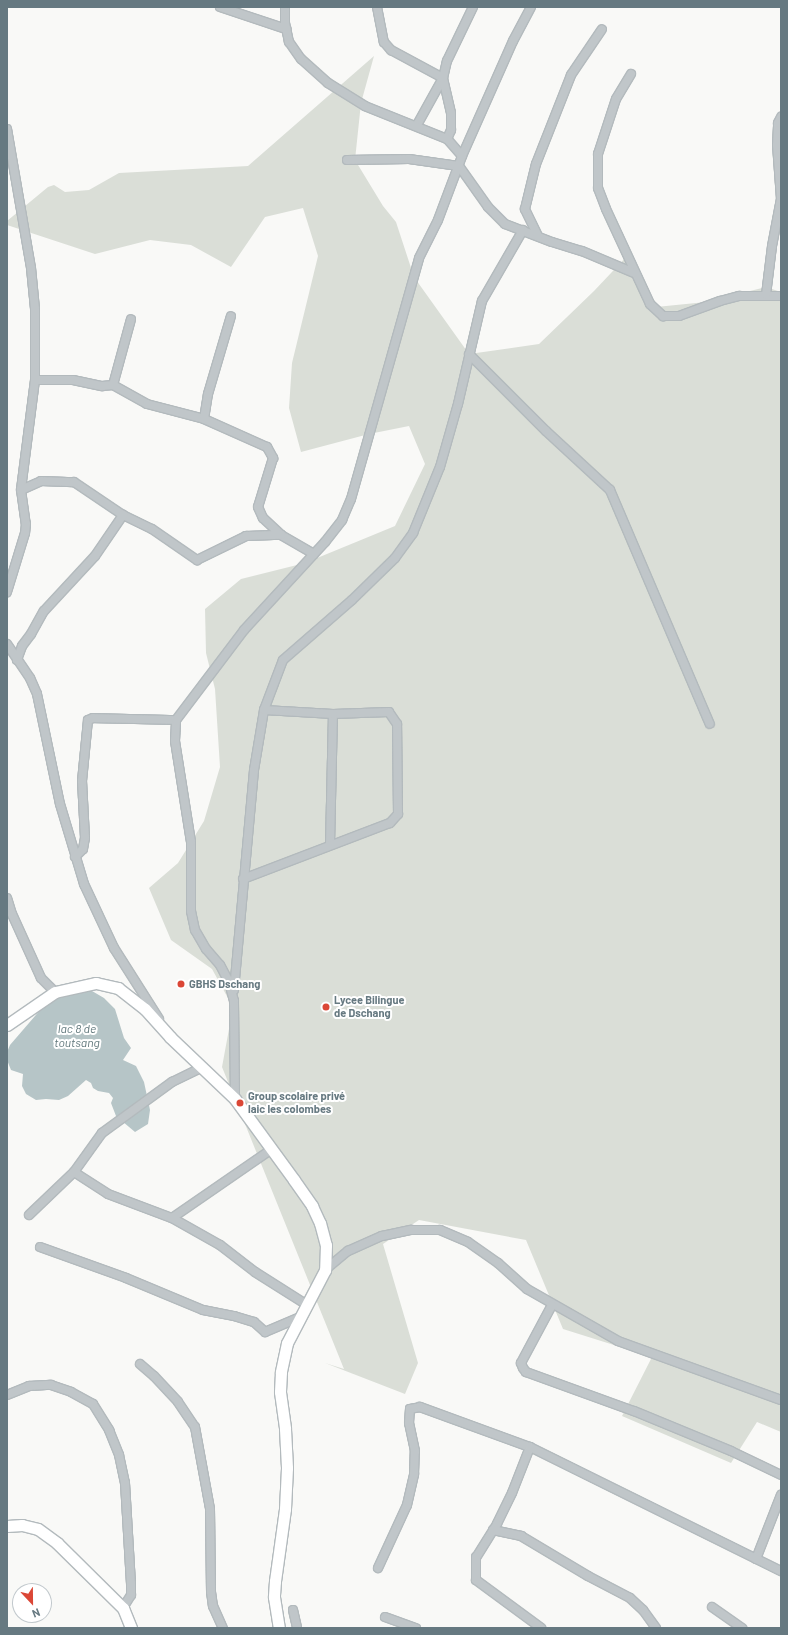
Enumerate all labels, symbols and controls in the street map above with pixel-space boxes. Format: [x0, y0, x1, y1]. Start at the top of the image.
place label: GBHS Dschang [189, 977, 260, 991]
marker: GBHS Dschang [176, 979, 186, 989]
place label: Lycee Bilingue de Dschang [334, 994, 404, 1020]
marker: Lycee Bilingue de Dschang [321, 1002, 331, 1012]
water label: lac 8 de toutsang [54, 1022, 100, 1050]
place label: Group scolaire privé laic les colombes [248, 1090, 345, 1116]
marker: Group scolaire privé laic les colombes [235, 1098, 245, 1108]
north arrow [12, 1583, 52, 1623]
text: N [30, 1606, 42, 1621]

